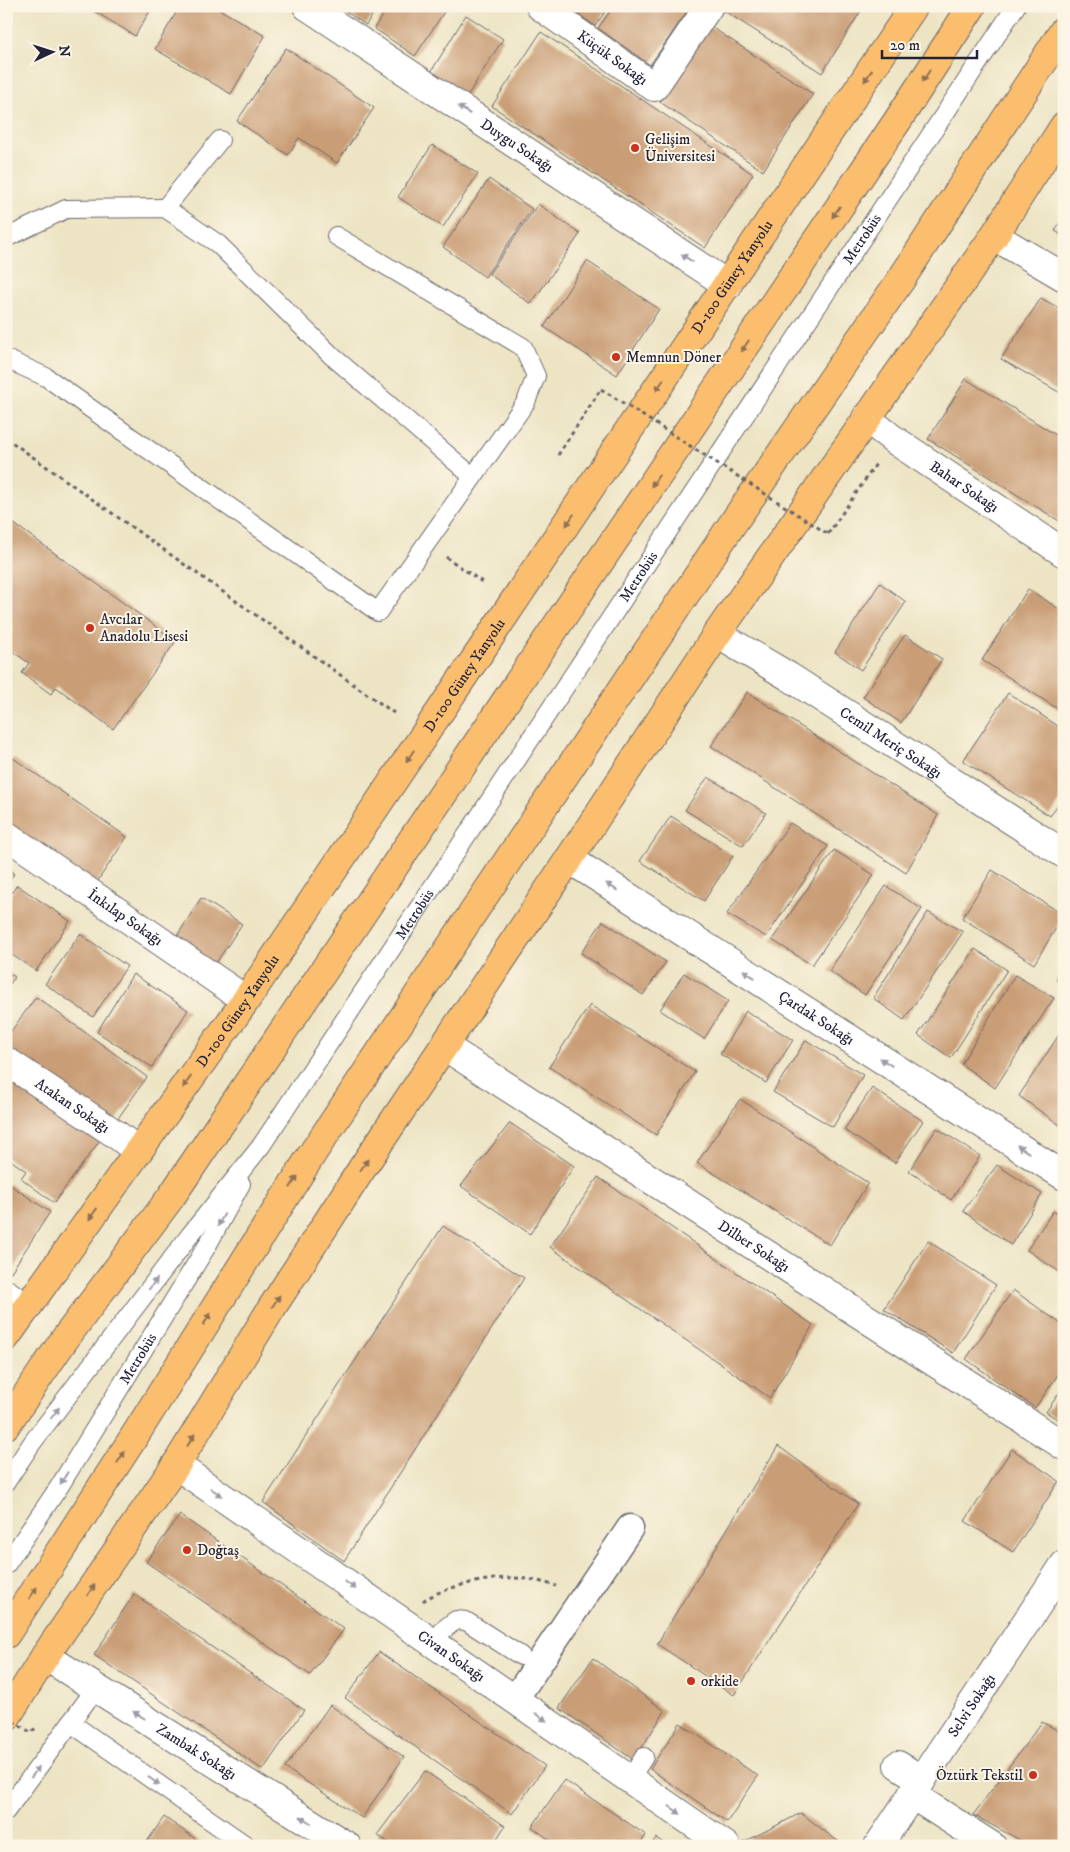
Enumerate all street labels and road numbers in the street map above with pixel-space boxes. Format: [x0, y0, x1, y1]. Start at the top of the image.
street label: Küçük Sokağı [574, 26, 652, 89]
street label: Duygu Sokağı [477, 114, 557, 176]
street label: Metrobüs [838, 210, 885, 268]
street label: D-100 Güney Yanyolu [687, 216, 777, 337]
street label: Bahar Sokağı [926, 457, 1003, 516]
street label: Metrobüs [615, 548, 662, 605]
street label: D-100 Güney Yanyolu [419, 615, 509, 736]
street label: Cemil Meriç Sokağı [836, 702, 946, 782]
street label: İnkılap Sokağı [84, 885, 167, 950]
street label: Metrobüs [391, 885, 438, 943]
street label: D-100 Güney Yanyolu [192, 951, 283, 1071]
street label: Çardak Sokağı [775, 986, 858, 1049]
street label: Atakan Sokağı [32, 1074, 114, 1137]
street label: Dilber Sokağı [715, 1216, 794, 1276]
street label: Metrobüs [115, 1329, 161, 1388]
street label: Civan Sokağı [414, 1626, 489, 1686]
street label: Selvi Sokağı [943, 1670, 999, 1740]
street label: Zambak Sokağı [153, 1719, 240, 1784]

